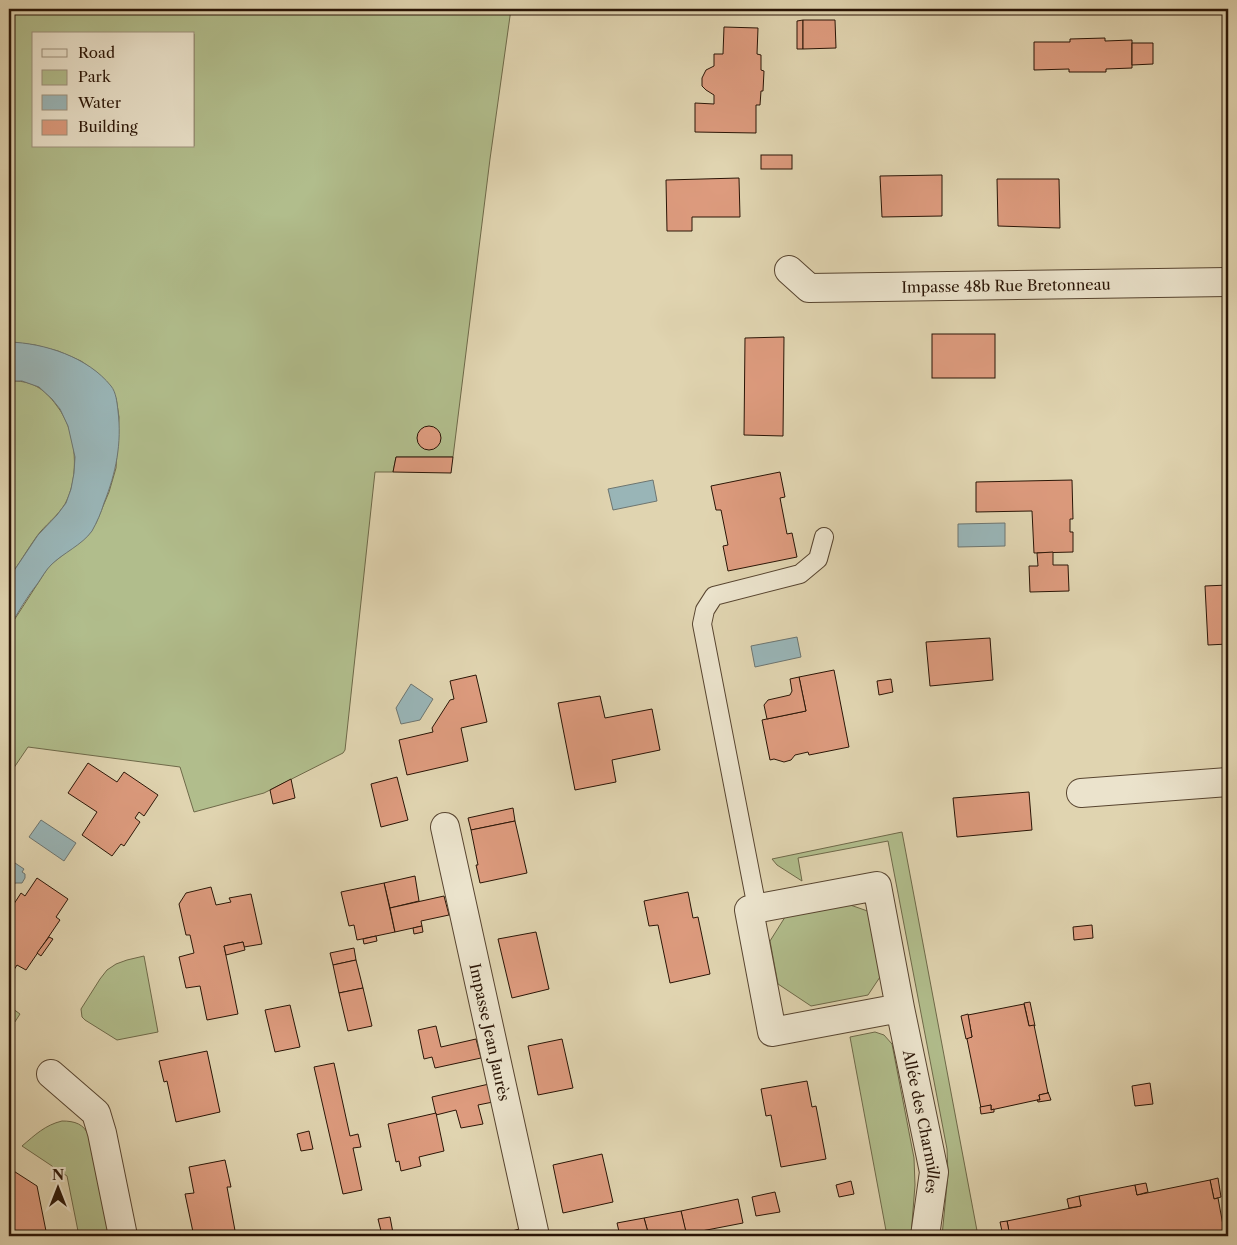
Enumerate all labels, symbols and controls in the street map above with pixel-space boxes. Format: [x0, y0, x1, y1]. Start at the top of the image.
legend [32, 32, 195, 148]
text: Road [78, 43, 115, 62]
text: Park [78, 67, 112, 86]
text: Water [77, 93, 122, 112]
text: Building [78, 117, 138, 136]
street label: Impasse 48b Rue Bretonneau [901, 274, 1111, 296]
street label: Impasse Jean Jaurès [466, 961, 515, 1103]
street label: Allée des Charmilles [899, 1047, 944, 1195]
north arrow [32, 1162, 82, 1212]
text: N [52, 1166, 64, 1184]

